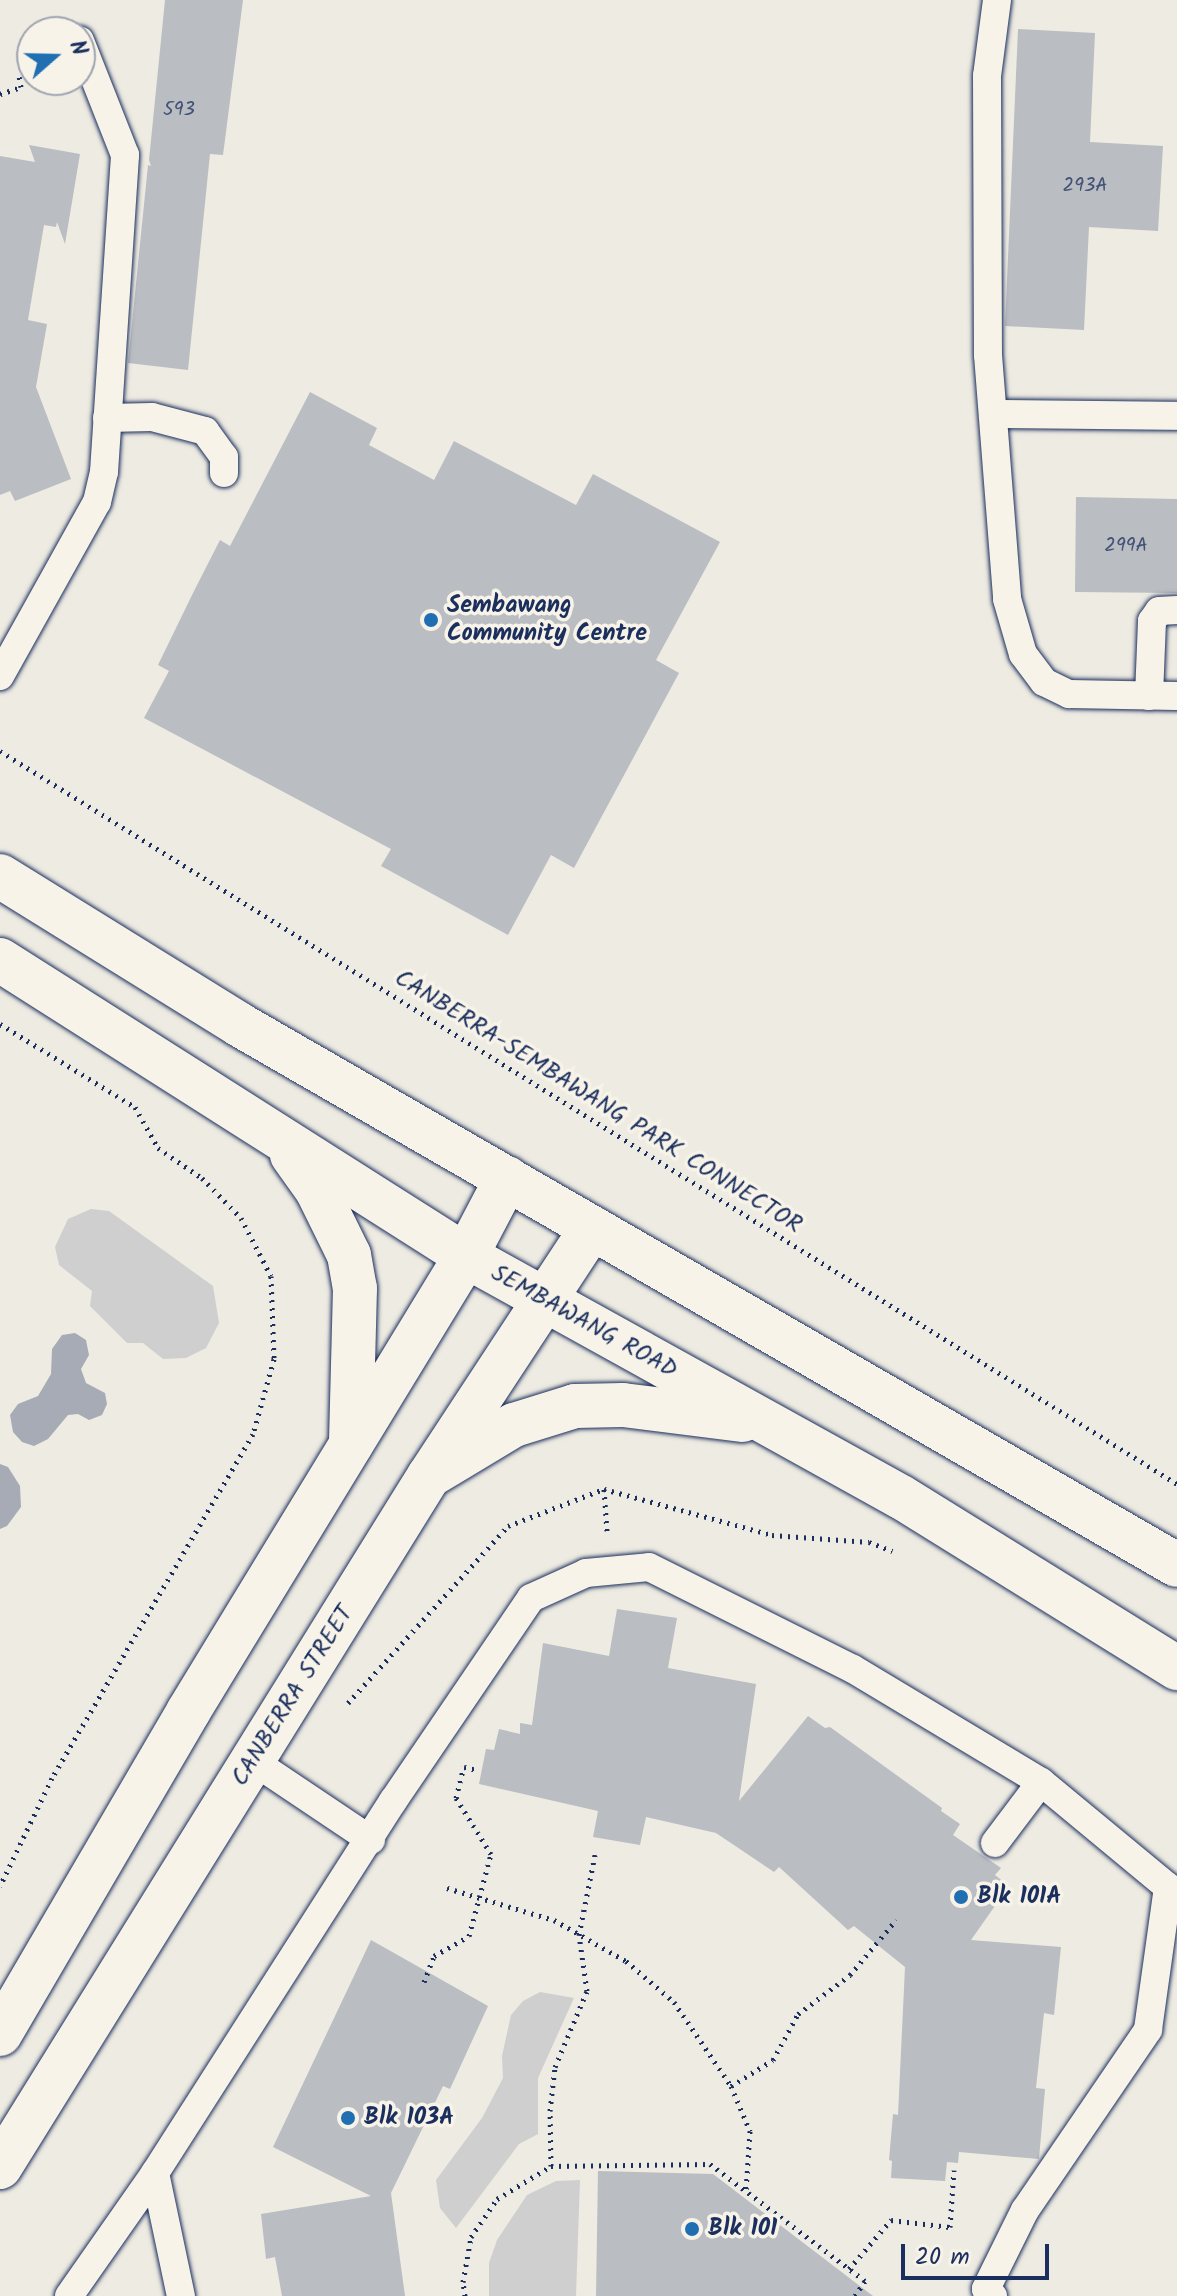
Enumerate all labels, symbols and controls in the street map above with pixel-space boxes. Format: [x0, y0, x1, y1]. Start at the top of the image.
north arrow [16, 16, 96, 96]
text: N [58, 36, 96, 61]
house number: 593 [163, 98, 195, 122]
house number: 293A [1063, 174, 1107, 198]
house number: 299A [1104, 534, 1148, 558]
place label: Sembawang Community Centre [447, 592, 647, 648]
marker: Sembawang Community Centre [422, 611, 440, 629]
street label: CANBERRA-SEMBAWANG PARK CONNECTOR [389, 964, 807, 1240]
street label: SEMBAWANG ROAD [486, 1259, 682, 1385]
street label: CANBERRA STREET [226, 1600, 360, 1792]
place label: Blk 101A [977, 1883, 1061, 1911]
marker: Blk 101A [952, 1888, 970, 1906]
place label: Blk 103A [364, 2104, 454, 2132]
marker: Blk 103A [339, 2109, 357, 2127]
place label: Blk 101 [708, 2215, 777, 2243]
marker: Blk 101 [683, 2220, 701, 2238]
scale bar [905, 2228, 1053, 2278]
text: 20 m [915, 2238, 970, 2277]

